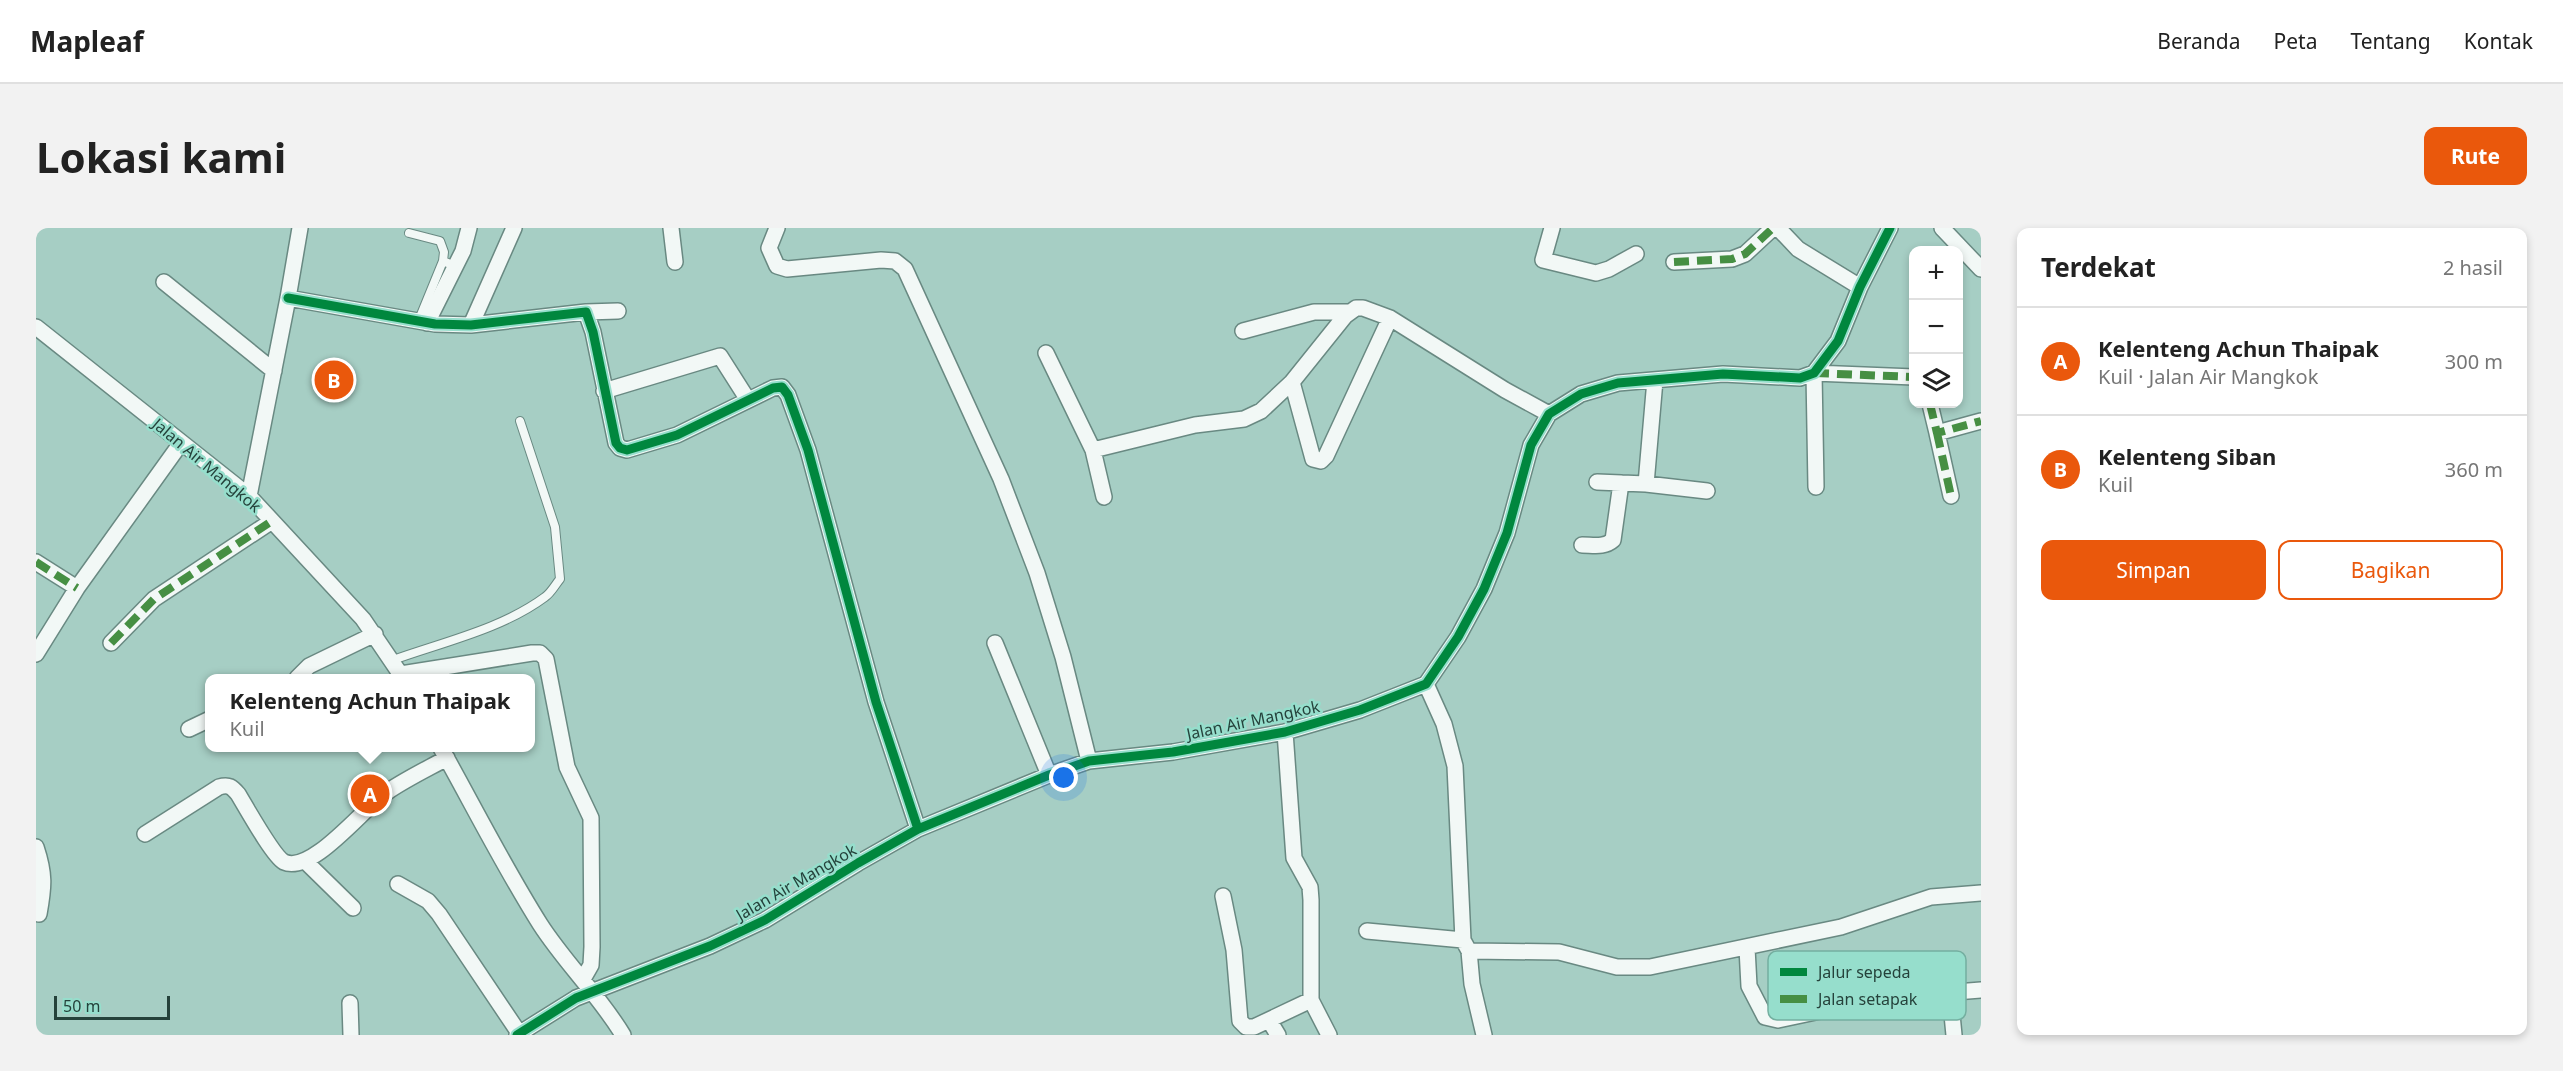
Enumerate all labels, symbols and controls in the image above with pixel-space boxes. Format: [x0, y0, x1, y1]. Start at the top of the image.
text: Mapleaf [30, 22, 144, 60]
text: Beranda [2157, 27, 2241, 55]
text: Peta [2274, 27, 2317, 55]
text: Tentang [2350, 27, 2431, 55]
text: Kontak [2464, 27, 2533, 55]
button: Rute [2424, 127, 2527, 185]
text: Lokasi kami [36, 128, 286, 185]
map controls [1909, 246, 1963, 408]
button: + [1909, 246, 1963, 300]
text: Terdekat [2041, 249, 2156, 285]
text: 2 hasil [2443, 254, 2503, 281]
button: − [1909, 300, 1963, 354]
text: Kelenteng Achun Thaipak [2098, 333, 2379, 363]
text: A [2054, 348, 2067, 375]
text: 300 m [2445, 348, 2503, 375]
button: layers [1909, 354, 1963, 408]
pin: B [314, 358, 354, 402]
text: Kuil · Jalan Air Mangkok [2098, 363, 2318, 390]
street label: Jalan Air Mangkok [146, 412, 266, 517]
text: Kelenteng Siban [2098, 441, 2276, 471]
text: B [2054, 456, 2067, 483]
text: 360 m [2445, 456, 2503, 483]
text: Kuil [2098, 471, 2133, 498]
button: Simpan [2041, 540, 2266, 600]
button: Bagikan [2278, 540, 2503, 600]
popup [205, 674, 535, 752]
text: Kelenteng Achun Thaipak [229, 685, 511, 715]
street label: Jalan Air Mangkok [1182, 695, 1322, 745]
text: Kuil [229, 715, 265, 742]
your location [1049, 763, 1078, 792]
pin: A [350, 772, 390, 816]
street label: Jalan Air Mangkok [730, 838, 861, 926]
legend [1768, 951, 1966, 1020]
text: Jalur sepeda [1816, 961, 1911, 983]
text: Jalan setapak [1816, 988, 1918, 1010]
scale bar [54, 993, 170, 1020]
text: 50 m [63, 995, 100, 1017]

